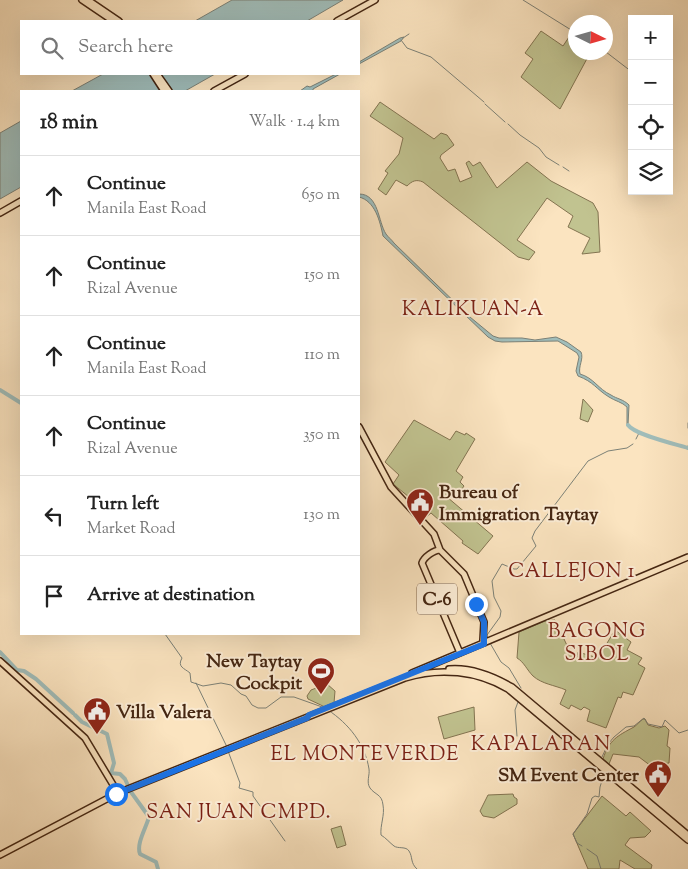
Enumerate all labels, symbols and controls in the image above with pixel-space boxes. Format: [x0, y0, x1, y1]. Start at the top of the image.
north arrow [568, 15, 613, 60]
map controls [628, 15, 673, 195]
button: + [628, 15, 673, 60]
search box [20, 20, 360, 75]
icon: search [38, 34, 66, 62]
text: Search here [78, 34, 173, 61]
button: − [628, 60, 673, 105]
button: locate [628, 105, 673, 150]
text: 18 min [40, 108, 98, 138]
text: Walk · 1.4 km [249, 111, 340, 134]
button: layers [628, 150, 673, 195]
text: Continue [87, 171, 166, 198]
icon: ahead [40, 182, 68, 210]
text: 650 m [301, 184, 340, 207]
text: Manila East Road [87, 198, 207, 221]
text: Continue [87, 251, 166, 278]
icon: ahead [40, 262, 68, 290]
text: 150 m [304, 264, 340, 287]
text: Rizal Avenue [87, 278, 178, 301]
district label: KALIKUAN-A [402, 296, 544, 325]
text: Continue [87, 331, 166, 358]
icon: ahead [40, 342, 68, 370]
text: 110 m [304, 344, 340, 367]
text: Manila East Road [87, 358, 207, 381]
text: Continue [87, 411, 166, 438]
icon: ahead [40, 422, 68, 450]
text: 350 m [303, 424, 340, 447]
text: Rizal Avenue [87, 438, 178, 461]
place label: Bureau of Immigration Taytay [439, 480, 599, 529]
public building icon: Bureau of Immigration Taytay [405, 487, 435, 526]
text: Turn left [87, 491, 159, 518]
icon: left [40, 502, 68, 530]
text: 130 m [303, 504, 340, 527]
text: Market Road [87, 518, 175, 541]
district label: CALLEJON 1 [508, 558, 636, 587]
icon: arrive [40, 582, 68, 610]
text: Arrive at destination [87, 582, 255, 609]
road number: C-6 [417, 584, 457, 614]
route end [465, 593, 488, 616]
district label: BAGONG SIBOL [548, 618, 646, 670]
place label: New Taytay Cockpit [206, 649, 303, 698]
sports icon: New Taytay Cockpit [306, 656, 336, 695]
public building icon: Villa Valera [82, 696, 112, 735]
place label: Villa Valera [116, 700, 212, 727]
district label: KAPALARAN [471, 731, 611, 760]
district label: EL MONTEVERDE [271, 741, 459, 770]
public building icon: SM Event Center [643, 759, 673, 798]
place label: SM Event Center [498, 763, 640, 790]
route start [105, 783, 128, 806]
district label: SAN JUAN CMPD. [146, 799, 332, 828]

